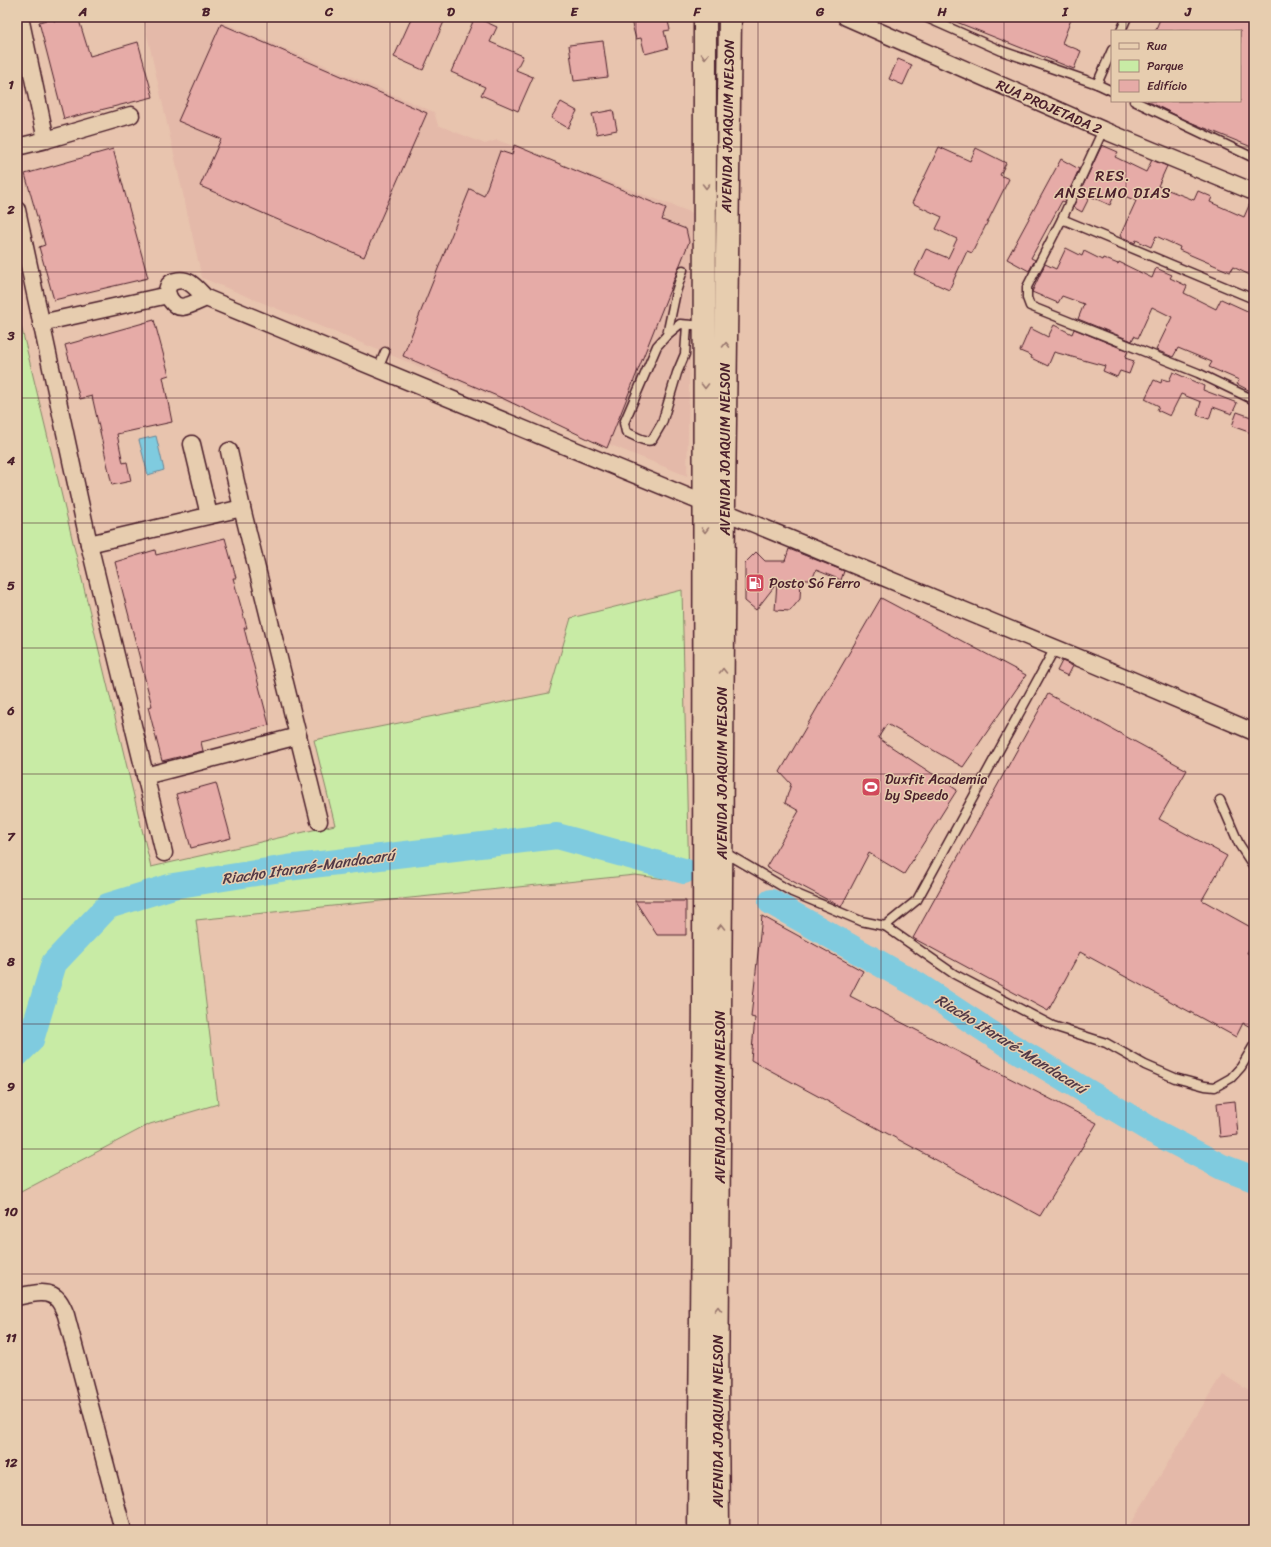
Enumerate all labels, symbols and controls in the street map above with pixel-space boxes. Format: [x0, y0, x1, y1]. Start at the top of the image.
text: A [78, 0, 87, 23]
text: B [202, 0, 211, 23]
text: C [324, 0, 334, 23]
text: D [447, 0, 455, 23]
text: E [570, 0, 579, 23]
text: F [692, 0, 701, 23]
text: G [815, 0, 825, 23]
text: H [936, 0, 947, 23]
text: I [1061, 0, 1069, 23]
text: J [1184, 0, 1192, 23]
legend [1111, 30, 1241, 102]
text: Rua [1147, 35, 1168, 57]
street label: AVENIDA JOAQUIM NELSON [714, 39, 742, 214]
one-way arrow [701, 53, 709, 59]
text: Parque [1147, 55, 1184, 77]
street label: RUA PROJETADA 2 [992, 72, 1106, 142]
text: 1 [8, 73, 14, 96]
text: Edifício [1147, 75, 1187, 97]
district label: RES. ANSELMO DIAS [1054, 163, 1171, 206]
one-way arrow [702, 183, 710, 189]
text: 2 [6, 198, 15, 221]
text: 3 [6, 324, 15, 347]
one-way arrow [722, 342, 730, 348]
street label: AVENIDA JOAQUIM NELSON [713, 362, 738, 537]
one-way arrow [701, 383, 709, 389]
text: 4 [6, 449, 16, 472]
one-way arrow [701, 527, 709, 533]
place label: Posto Só Ferro [769, 571, 860, 596]
fuel station icon: Posto Só Ferro [744, 572, 766, 594]
text: 5 [7, 574, 15, 597]
one-way arrow [719, 668, 727, 674]
street label: AVENIDA JOAQUIM NELSON [710, 686, 735, 861]
text: 6 [6, 699, 15, 722]
place label: Duxfit Academia by Speedo [885, 767, 988, 808]
sports icon: Duxfit Academia by Speedo [860, 776, 882, 798]
text: 7 [7, 825, 16, 848]
water label: Riacho Itararé-Mandacarú [220, 842, 399, 892]
one-way arrow [717, 924, 725, 930]
text: 8 [6, 950, 15, 973]
water label: Riacho Itararé-Mandacarú [930, 987, 1094, 1103]
street label: AVENIDA JOAQUIM NELSON [708, 1010, 733, 1185]
text: 9 [7, 1075, 15, 1098]
text: 10 [4, 1200, 18, 1223]
one-way arrow [714, 1306, 722, 1312]
text: 11 [5, 1326, 17, 1349]
street label: AVENIDA JOAQUIM NELSON [706, 1334, 731, 1509]
text: 12 [4, 1451, 18, 1474]

